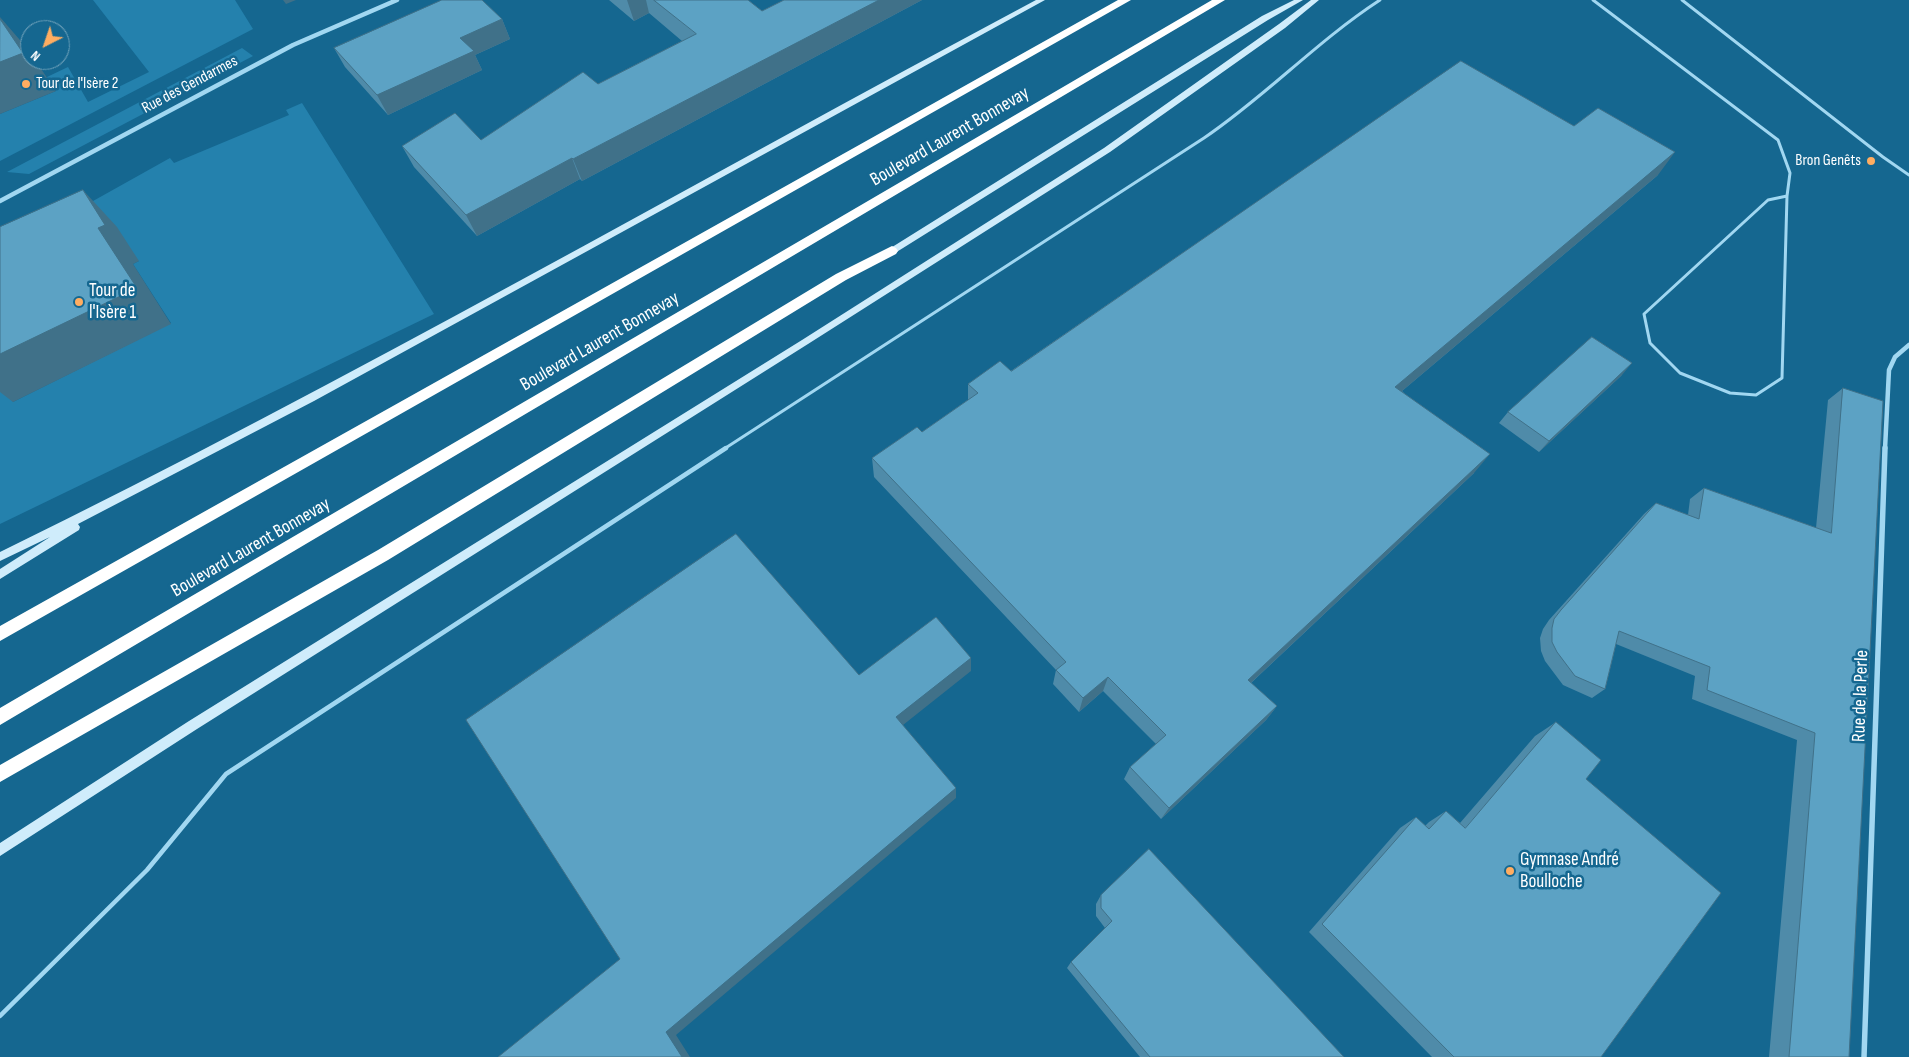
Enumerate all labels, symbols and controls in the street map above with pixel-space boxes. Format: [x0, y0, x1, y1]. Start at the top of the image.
north arrow [20, 20, 70, 70]
text: N [27, 47, 44, 65]
street label: Rue des Gendarmes [139, 52, 241, 118]
place label: Tour de l'Isère 2 [36, 74, 118, 94]
marker: Tour de l'Isère 2 [20, 78, 32, 90]
street label: Boulevard Laurent Bonnevay [867, 82, 1033, 192]
place label: Bron Genêts [1795, 151, 1861, 171]
marker: Bron Genêts [1865, 155, 1877, 167]
place label: Tour de l'Isère 1 [89, 280, 136, 324]
street label: Boulevard Laurent Bonnevay [517, 287, 683, 397]
marker: Tour de l'Isère 1 [73, 296, 85, 308]
street label: Boulevard Laurent Bonnevay [168, 493, 334, 603]
street label: Rue de la Perle [1848, 650, 1874, 742]
place label: Gymnase André Boulloche [1520, 849, 1619, 893]
marker: Gymnase André Boulloche [1504, 865, 1516, 877]

